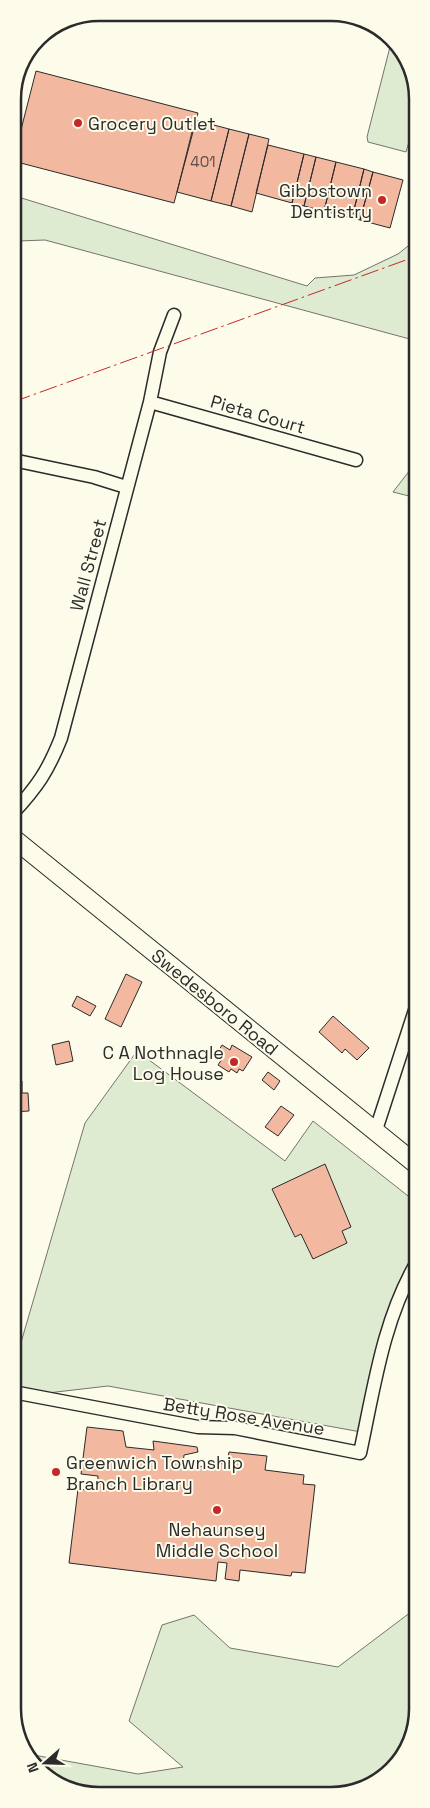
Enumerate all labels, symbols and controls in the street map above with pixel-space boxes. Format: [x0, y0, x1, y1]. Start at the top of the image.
place label: Grocery Outlet [88, 112, 216, 135]
marker: Grocery Outlet [72, 117, 84, 129]
house number: 401 [190, 152, 216, 171]
place label: Gibbstown Dentistry [279, 179, 372, 223]
marker: Gibbstown Dentistry [376, 194, 388, 206]
street label: Pieta Court [208, 390, 308, 438]
street label: Wall Street [65, 516, 111, 614]
street label: Swedesboro Road [147, 944, 283, 1060]
place label: C A Nothnagle Log House [103, 1041, 224, 1085]
marker: C A Nothnagle Log House [228, 1056, 240, 1068]
street label: Betty Rose Avenue [162, 1392, 326, 1440]
place label: Greenwich Township Branch Library [66, 1451, 243, 1495]
marker: Greenwich Township Branch Library [50, 1466, 62, 1478]
marker: Nehaunsey Middle School [211, 1504, 223, 1516]
place label: Nehaunsey Middle School [156, 1518, 278, 1562]
north arrow [20, 1738, 70, 1788]
text: N [23, 1760, 43, 1775]

